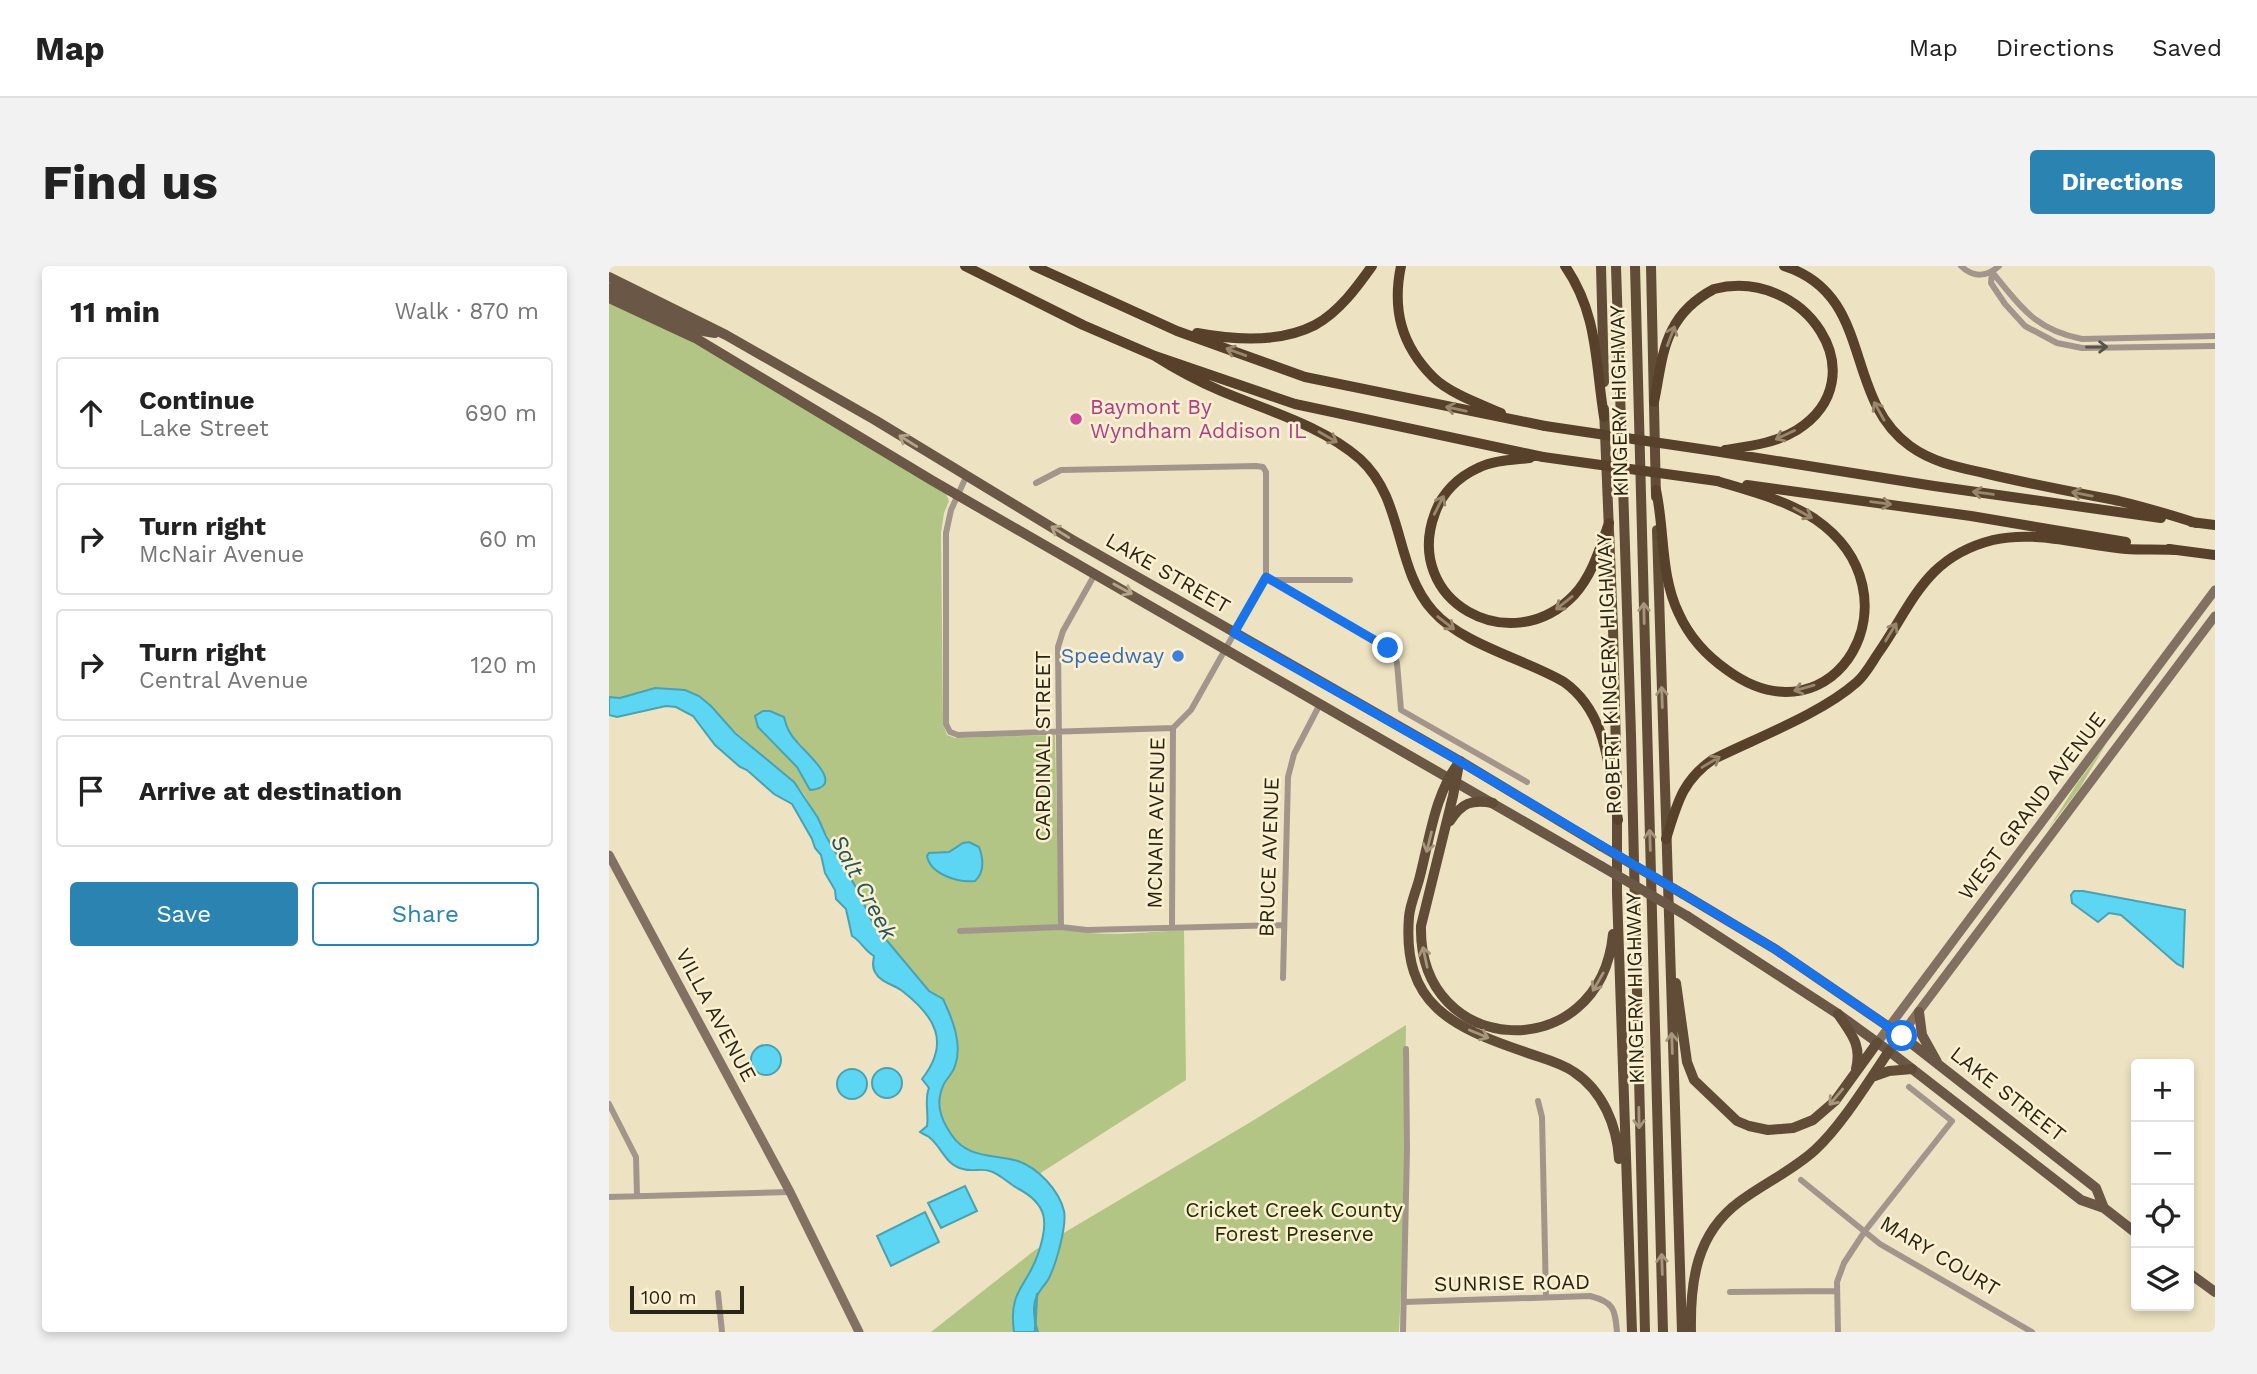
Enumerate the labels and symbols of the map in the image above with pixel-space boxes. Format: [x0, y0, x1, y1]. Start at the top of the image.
street label: KINGERY HIGHWAY [1604, 305, 1633, 497]
one-way arrow [1665, 326, 1678, 348]
one-way arrow [2085, 341, 2108, 354]
one-way arrow [1225, 345, 1247, 357]
place label: Baymont By Wyndham Addison IL [1090, 394, 1307, 443]
one-way arrow [1445, 401, 1468, 415]
one-way arrow [1872, 401, 1886, 421]
marker: Baymont By Wyndham Addison IL [1068, 411, 1084, 427]
one-way arrow [1775, 429, 1796, 443]
one-way arrow [1317, 430, 1337, 444]
one-way arrow [899, 433, 919, 447]
one-way arrow [1972, 486, 1995, 499]
one-way arrow [2071, 487, 2094, 501]
one-way arrow [1433, 495, 1447, 516]
one-way arrow [1869, 497, 1892, 510]
one-way arrow [1793, 506, 1813, 520]
one-way arrow [1051, 525, 1070, 540]
street label: LAKE STREET [1102, 527, 1235, 618]
street label: ROBERT KINGERY HIGHWAY [1591, 533, 1626, 815]
one-way arrow [1112, 583, 1133, 597]
one-way arrow [1556, 595, 1574, 610]
one-way arrow [1637, 602, 1650, 625]
one-way arrow [1437, 615, 1455, 630]
one-way arrow [1884, 623, 1898, 643]
route end [1372, 632, 1403, 663]
place label: Speedway [1061, 643, 1164, 668]
marker: Speedway [1170, 648, 1186, 664]
street label: CARDINAL STREET [1030, 650, 1055, 841]
one-way arrow [1794, 682, 1816, 695]
one-way arrow [1656, 686, 1669, 709]
street label: WEST GRAND AVENUE [1953, 707, 2110, 905]
street label: MCNAIR AVENUE [1142, 737, 1169, 909]
one-way arrow [1701, 754, 1721, 768]
street label: BRUCE AVENUE [1253, 777, 1284, 937]
one-way arrow [1644, 829, 1657, 852]
water label: Salt Creek [825, 830, 903, 946]
one-way arrow [1422, 830, 1435, 852]
street label: KINGERY HIGHWAY [1620, 892, 1649, 1084]
street label: VILLA AVENUE [671, 944, 762, 1086]
one-way arrow [1417, 946, 1431, 969]
one-way arrow [1591, 972, 1605, 992]
route start [1886, 1020, 1917, 1051]
one-way arrow [1468, 1029, 1490, 1042]
one-way arrow [1666, 1032, 1679, 1055]
street label: LAKE STREET [1946, 1041, 2071, 1147]
one-way arrow [1829, 1088, 1845, 1106]
one-way arrow [1632, 1106, 1646, 1129]
park label: Cricket Creek County Forest Preserve [1185, 1197, 1403, 1246]
street label: MARY COURT [1876, 1210, 2005, 1301]
one-way arrow [1655, 1253, 1669, 1276]
street label: SUNRISE ROAD [1434, 1269, 1590, 1296]
scale bar [630, 1283, 744, 1315]

